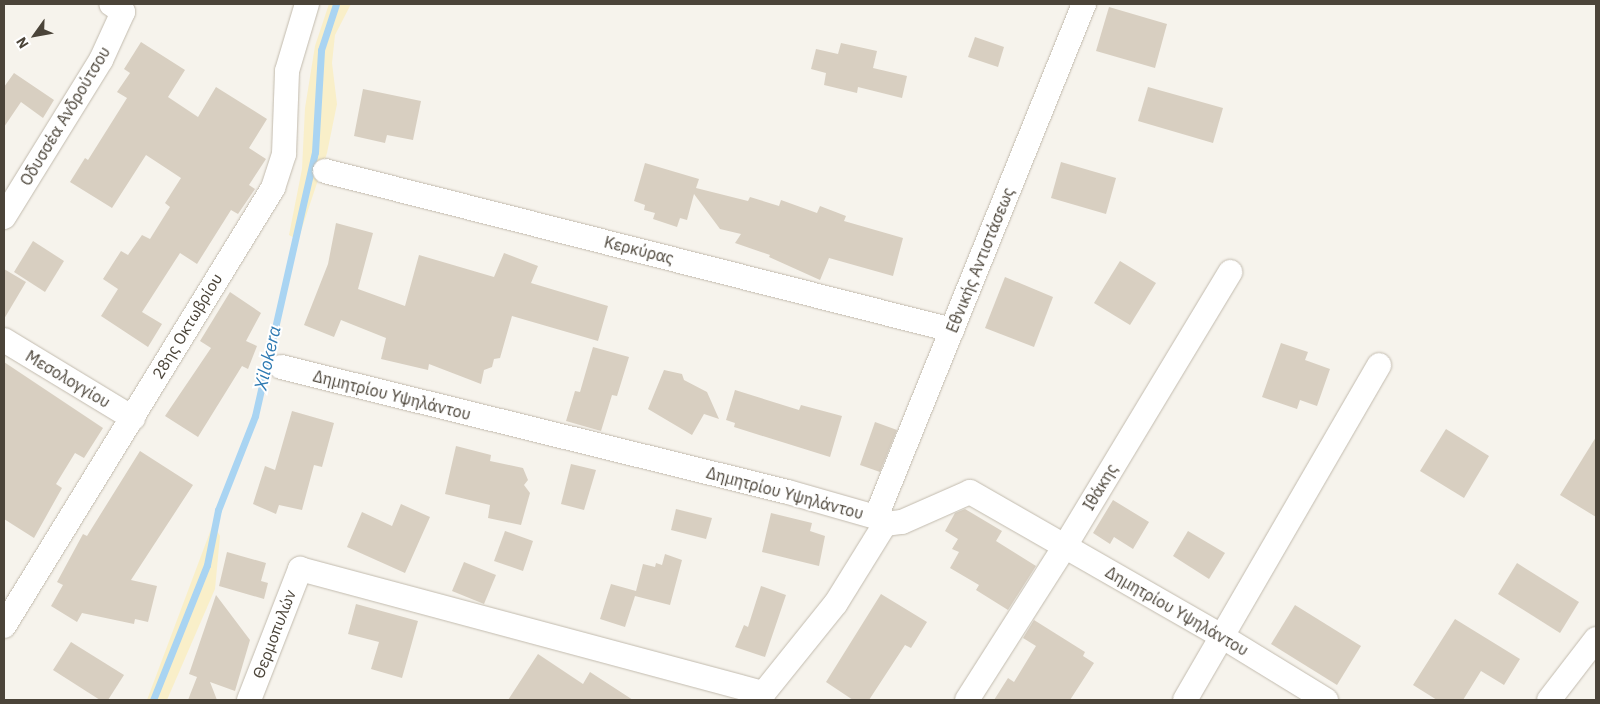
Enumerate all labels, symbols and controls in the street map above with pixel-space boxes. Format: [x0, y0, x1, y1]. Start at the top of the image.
north arrow [10, 10, 60, 60]
text: N [12, 34, 33, 52]
street label: Οδυσσέα Ανδρούτσου [16, 43, 114, 189]
street label: Εθνικής Αντιστάσεως [942, 185, 1018, 335]
street label: Κερκύρας [602, 232, 676, 268]
street label: 28ης Οκτωβρίου [148, 270, 226, 382]
water label: Xilokera [250, 324, 286, 392]
street label: Μεσολογγίου [22, 346, 114, 412]
street label: Δημητρίου Υψηλάντου [311, 366, 473, 424]
street label: Ιθάκης [1079, 460, 1121, 514]
street label: Δημητρίου Υψηλάντου [704, 463, 866, 523]
street label: Δημητρίου Υψηλάντου [1102, 562, 1252, 660]
street label: Θερμοπυλών [248, 587, 300, 681]

